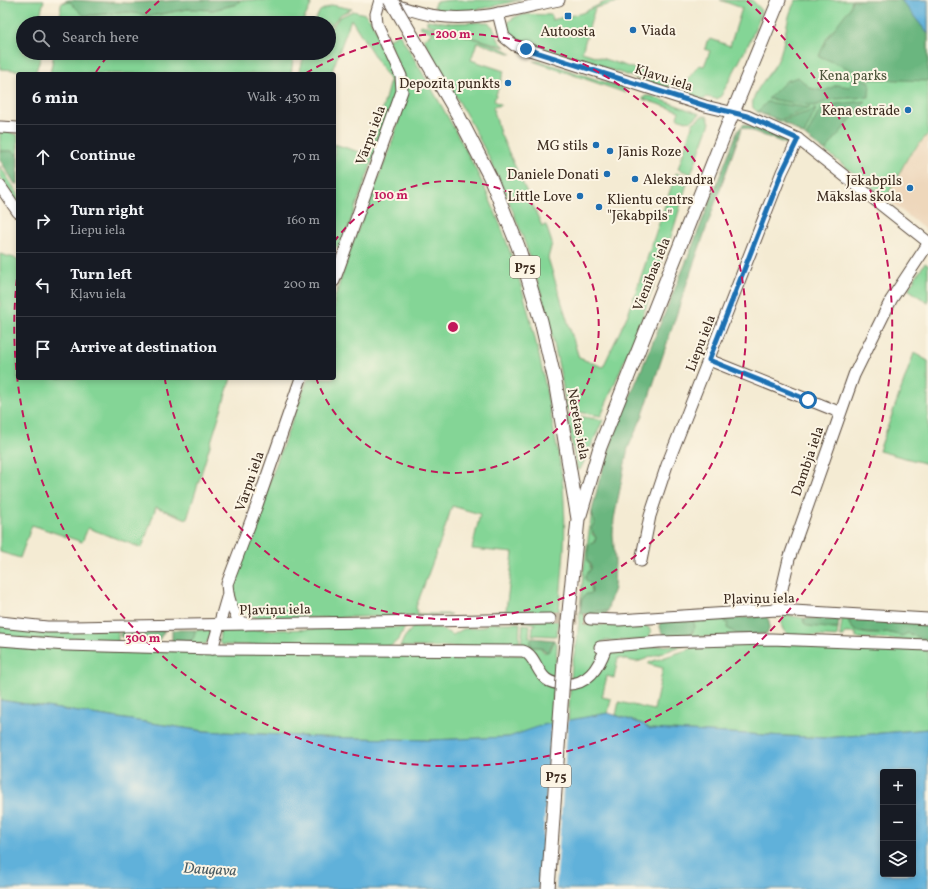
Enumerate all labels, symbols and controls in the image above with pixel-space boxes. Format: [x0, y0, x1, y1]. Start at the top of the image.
marker: Autoosta [563, 11, 573, 21]
search box [16, 16, 336, 60]
place label: Viada [641, 22, 676, 41]
place label: Autoosta [540, 23, 596, 42]
marker: Viada [628, 25, 638, 35]
icon: search [30, 27, 52, 49]
text: 200 m [435, 27, 471, 43]
text: Search here [62, 28, 139, 49]
route end [517, 40, 535, 58]
street label: Kļavu iela [632, 60, 695, 97]
park label: Kena parks [819, 67, 887, 86]
place label: Depozīta punkts [399, 75, 500, 94]
marker: Depozīta punkts [503, 78, 513, 88]
text: 6 min [32, 87, 78, 110]
text: Walk · 430 m [247, 89, 320, 107]
place label: Kena estrāde [821, 102, 900, 121]
street label: Vārpu iela [352, 103, 391, 168]
marker: Kena estrāde [903, 105, 913, 115]
place label: MG stils [537, 137, 588, 156]
marker: MG stils [591, 140, 601, 150]
place label: Jānis Roze [618, 143, 682, 162]
icon: ahead [32, 146, 54, 168]
text: Continue [70, 146, 135, 167]
marker: Jānis Roze [605, 146, 615, 156]
text: 70 m [292, 148, 320, 166]
place label: Daniele Donati [507, 166, 599, 185]
marker: Daniele Donati [602, 169, 612, 179]
place label: Aleksandra [643, 171, 713, 190]
place label: Jēkabpils Mākslas skola [817, 172, 902, 207]
marker: Aleksandra [630, 174, 640, 184]
marker: Jēkabpils Mākslas skola [905, 183, 915, 193]
text: 100 m [374, 188, 408, 204]
place label: Little Love [508, 188, 572, 207]
marker: Little Love [575, 191, 585, 201]
place label: Klientu centrs "Jēkabpils" [607, 191, 694, 226]
text: Turn right [70, 201, 144, 222]
marker: Klientu centrs "Jēkabpils" [594, 202, 604, 212]
icon: right [32, 210, 54, 232]
text: 160 m [286, 212, 320, 230]
text: Liepu iela [70, 222, 125, 240]
street label: Vienības iela [629, 235, 676, 314]
road number: P75 [510, 256, 540, 278]
text: Turn left [70, 265, 132, 286]
icon: left [32, 274, 54, 296]
text: 200 m [283, 276, 320, 294]
text: Kļavu iela [70, 286, 126, 304]
street label: Liepu iela [682, 312, 721, 375]
centre of rings [446, 320, 460, 334]
icon: arrive [32, 338, 54, 360]
text: Arrive at destination [70, 338, 217, 359]
street label: Neretas iela [562, 387, 593, 461]
route start [799, 391, 817, 409]
street label: Dambja iela [788, 424, 829, 499]
street label: Vārpu iela [231, 449, 270, 514]
street label: Pļaviņu iela [723, 589, 795, 610]
street label: Pļaviņu iela [239, 600, 311, 621]
text: 300 m [126, 631, 161, 647]
road number: P75 [541, 765, 571, 787]
map controls [880, 769, 916, 877]
button: + [880, 769, 916, 805]
button: − [880, 805, 916, 841]
button: layers [880, 841, 916, 877]
water label: Daugava [183, 859, 237, 882]

